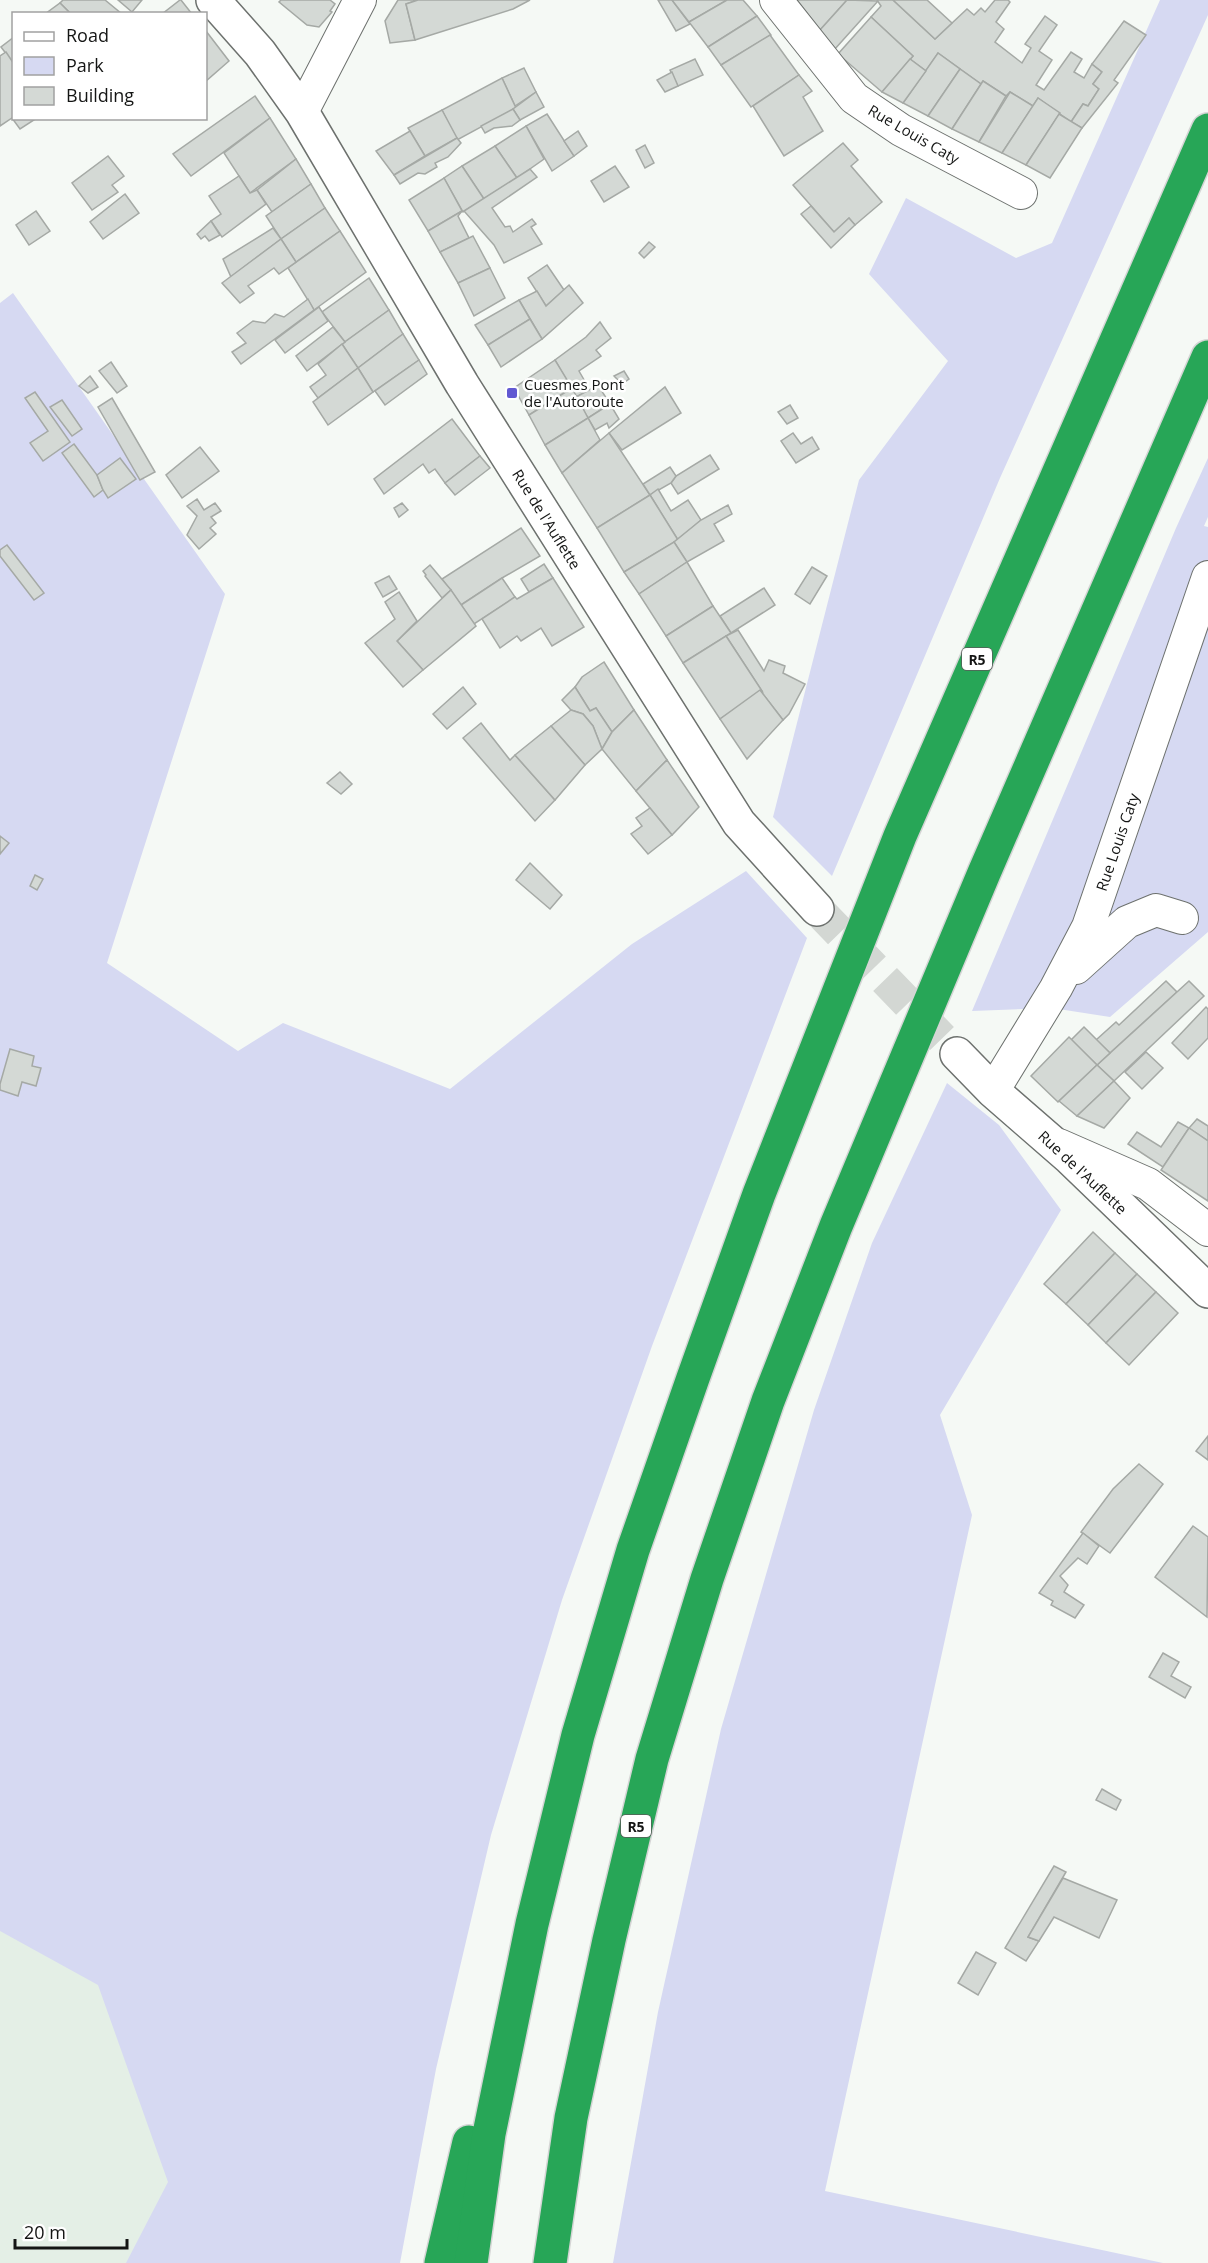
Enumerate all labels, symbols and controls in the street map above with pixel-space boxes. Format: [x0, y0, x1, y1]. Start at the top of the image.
legend [12, 12, 207, 120]
text: Road [66, 23, 109, 47]
text: Park [66, 53, 104, 77]
text: Building [66, 83, 134, 107]
street label: Rue Louis Caty [865, 100, 964, 168]
place label: Cuesmes Pont de l'Autoroute [524, 374, 624, 411]
marker: Cuesmes Pont de l'Autoroute [505, 386, 519, 400]
street label: Rue de l'Auflette [508, 465, 586, 573]
road number: R5 [962, 648, 992, 670]
street label: Rue Louis Caty [1091, 790, 1143, 894]
street label: Rue de l'Auflette [1034, 1126, 1132, 1218]
road number: R5 [621, 1815, 651, 1837]
scale bar [15, 2212, 128, 2250]
text: 20 m [24, 2220, 66, 2244]

